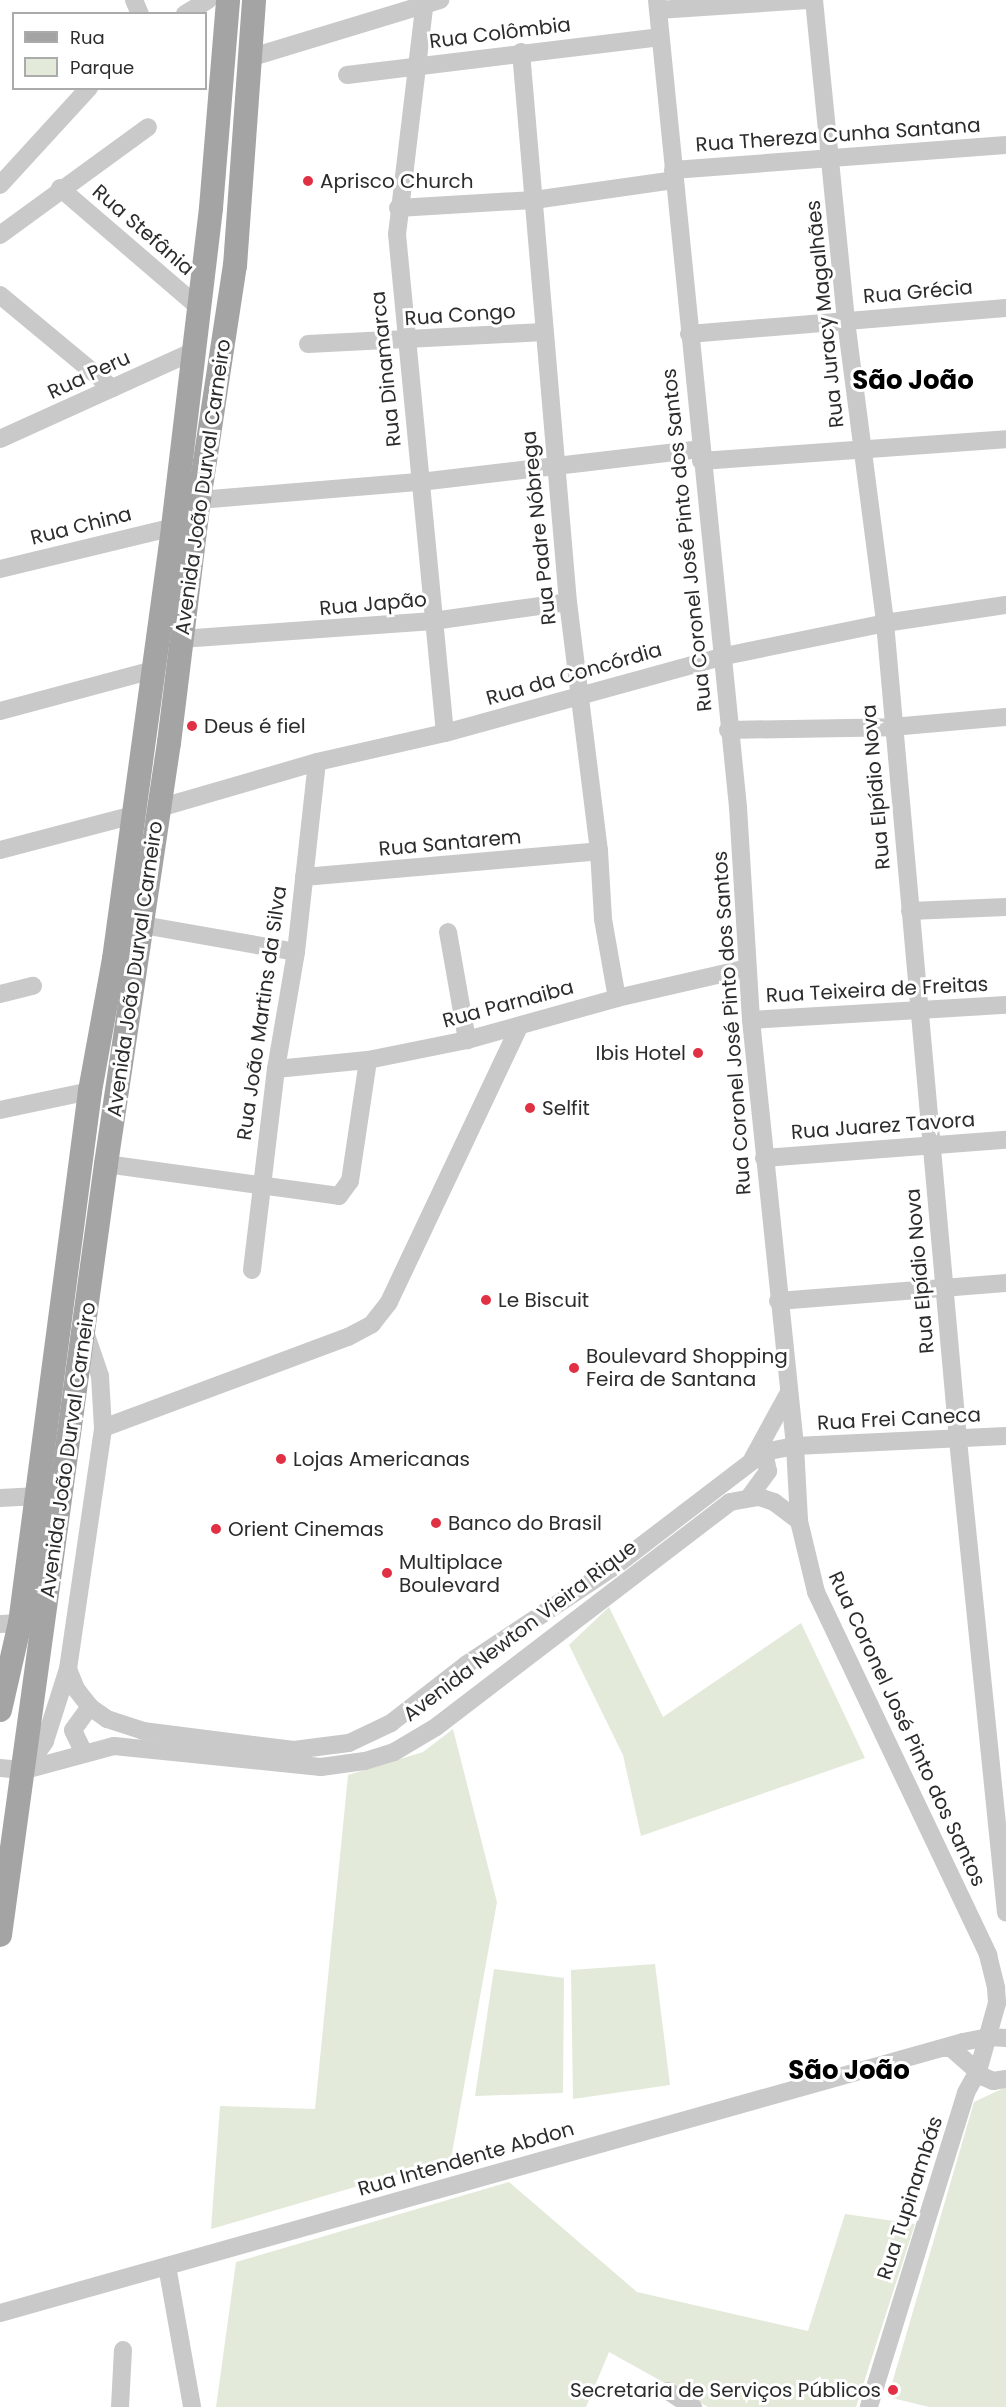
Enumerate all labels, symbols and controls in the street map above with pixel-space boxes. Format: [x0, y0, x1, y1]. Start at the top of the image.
legend [12, 12, 207, 90]
street label: Rua Colômbia [428, 12, 572, 54]
text: Rua [70, 25, 105, 50]
text: Parque [70, 55, 134, 80]
street label: Rua Thereza Cunha Santana [695, 113, 981, 157]
place label: Aprisco Church [320, 169, 474, 193]
marker: Aprisco Church [301, 174, 315, 188]
street label: Rua Stefânia [87, 179, 199, 281]
street label: Rua Juracy Magalhães [801, 199, 849, 429]
street label: Rua Grécia [862, 275, 974, 309]
street label: Rua Dinamarca [366, 290, 406, 448]
street label: Rua Congo [404, 299, 516, 331]
street label: Avenida João Durval Carneiro [170, 338, 236, 636]
street label: Rua Peru [44, 346, 134, 404]
district label: São João [852, 365, 974, 397]
street label: Rua Coronel José Pinto dos Santos [657, 367, 717, 713]
street label: Rua Padre Nóbrega [517, 430, 561, 626]
street label: Rua China [28, 502, 134, 550]
street label: Rua Japão [318, 587, 428, 621]
street label: Rua da Concórdia [483, 637, 665, 711]
street label: Rua Elpídio Nova [857, 703, 895, 871]
place label: Deus é fiel [204, 714, 306, 738]
marker: Deus é fiel [185, 719, 199, 733]
street label: Avenida João Durval Carneiro [102, 820, 168, 1118]
street label: Rua Santarem [378, 825, 522, 861]
street label: Rua Coronel José Pinto dos Santos [708, 850, 756, 1196]
street label: Rua João Martins da Silva [232, 884, 292, 1142]
street label: Rua Teixeira de Freitas [765, 972, 989, 1008]
street label: Rua Parnaiba [440, 975, 576, 1033]
place label: Ibis Hotel [596, 1041, 686, 1065]
marker: Ibis Hotel [691, 1046, 705, 1060]
place label: Selfit [542, 1096, 590, 1120]
marker: Selfit [523, 1101, 537, 1115]
street label: Rua Juarez Tavora [790, 1108, 976, 1144]
street label: Rua Elpídio Nova [901, 1187, 939, 1355]
place label: Le Biscuit [498, 1288, 589, 1312]
marker: Le Biscuit [479, 1293, 493, 1307]
street label: Avenida João Durval Carneiro [35, 1301, 101, 1599]
place label: Boulevard Shopping Feira de Santana [586, 1344, 788, 1391]
marker: Boulevard Shopping Feira de Santana [567, 1361, 581, 1375]
street label: Rua Frei Caneca [817, 1403, 981, 1435]
place label: Lojas Americanas [293, 1447, 470, 1471]
marker: Lojas Americanas [274, 1452, 288, 1466]
place label: Banco do Brasil [448, 1511, 602, 1535]
marker: Banco do Brasil [429, 1516, 443, 1530]
place label: Orient Cinemas [228, 1517, 384, 1541]
marker: Orient Cinemas [209, 1522, 223, 1536]
street label: Avenida Newton Vieira Rique [399, 1535, 641, 1727]
place label: Multiplace Boulevard [399, 1550, 503, 1597]
marker: Multiplace Boulevard [380, 1566, 394, 1580]
street label: Rua Coronel José Pinto dos Santos [823, 1568, 991, 1890]
district label: São João [788, 2055, 910, 2087]
street label: Rua Tupinambás [872, 2113, 948, 2283]
street label: Rua Intendente Abdon [355, 2117, 577, 2201]
place label: Secretaria de Serviços Públicos [570, 2378, 881, 2402]
marker: Secretaria de Serviços Públicos [886, 2383, 900, 2397]

